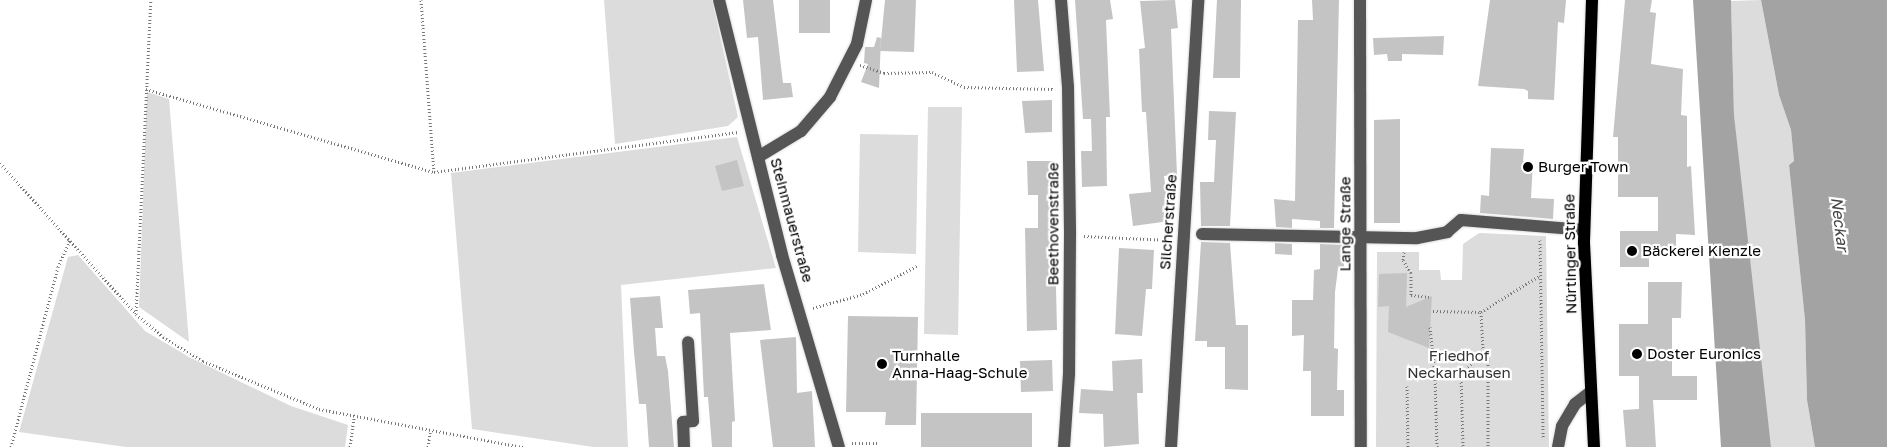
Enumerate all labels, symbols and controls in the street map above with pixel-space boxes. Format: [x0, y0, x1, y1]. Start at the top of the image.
street label: Steinmauerstraße [767, 156, 817, 284]
place label: Burger Town [1538, 158, 1629, 176]
marker: Burger Town [1522, 161, 1534, 173]
street label: Beethovenstraße [1044, 163, 1062, 285]
street label: Silcherstraße [1156, 174, 1180, 270]
street label: Lange Straße [1336, 177, 1354, 271]
street label: Nürtinger Straße [1560, 194, 1580, 314]
water label: Neckar [1827, 196, 1853, 252]
place label: Bäckerei Kienzle [1642, 242, 1761, 260]
marker: Bäckerei Kienzle [1626, 245, 1638, 257]
place label: Doster Euronics [1647, 345, 1761, 363]
place label: Turnhalle Anna-Haag-Schule [892, 346, 1027, 381]
park label: Friedhof Neckarhausen [1407, 346, 1511, 381]
marker: Doster Euronics [1631, 348, 1643, 360]
marker: Turnhalle Anna-Haag-Schule [876, 358, 888, 370]

